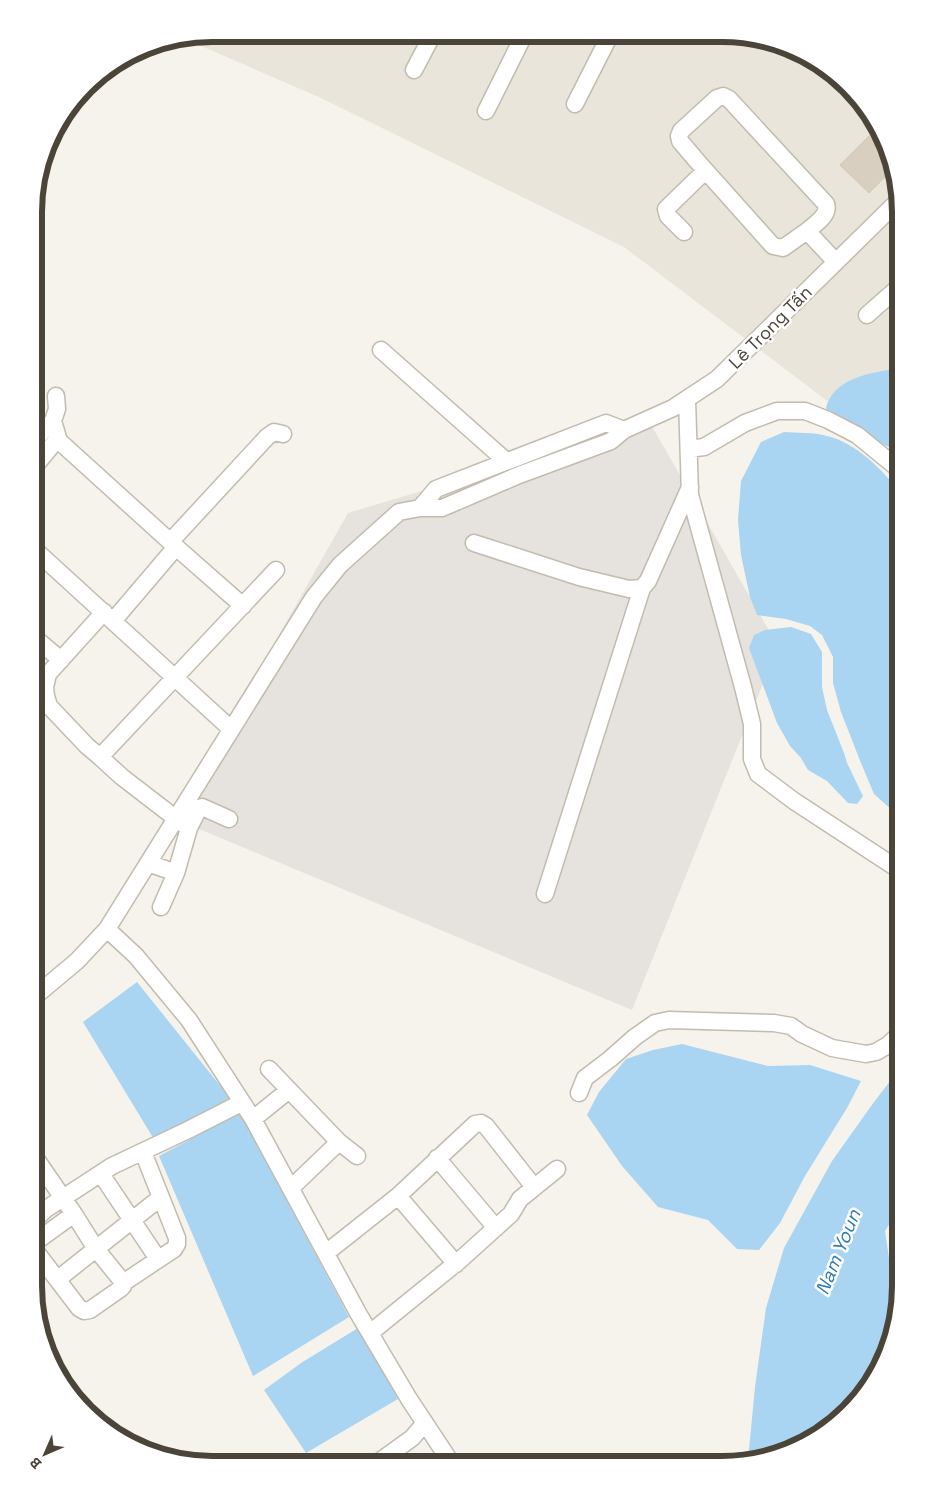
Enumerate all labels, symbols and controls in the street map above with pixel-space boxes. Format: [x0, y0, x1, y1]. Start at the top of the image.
street label: Lê Trọng Tấn [723, 280, 817, 374]
water label: Nam Youn [810, 1206, 866, 1298]
north arrow [20, 1429, 70, 1479]
text: B [26, 1454, 45, 1473]

